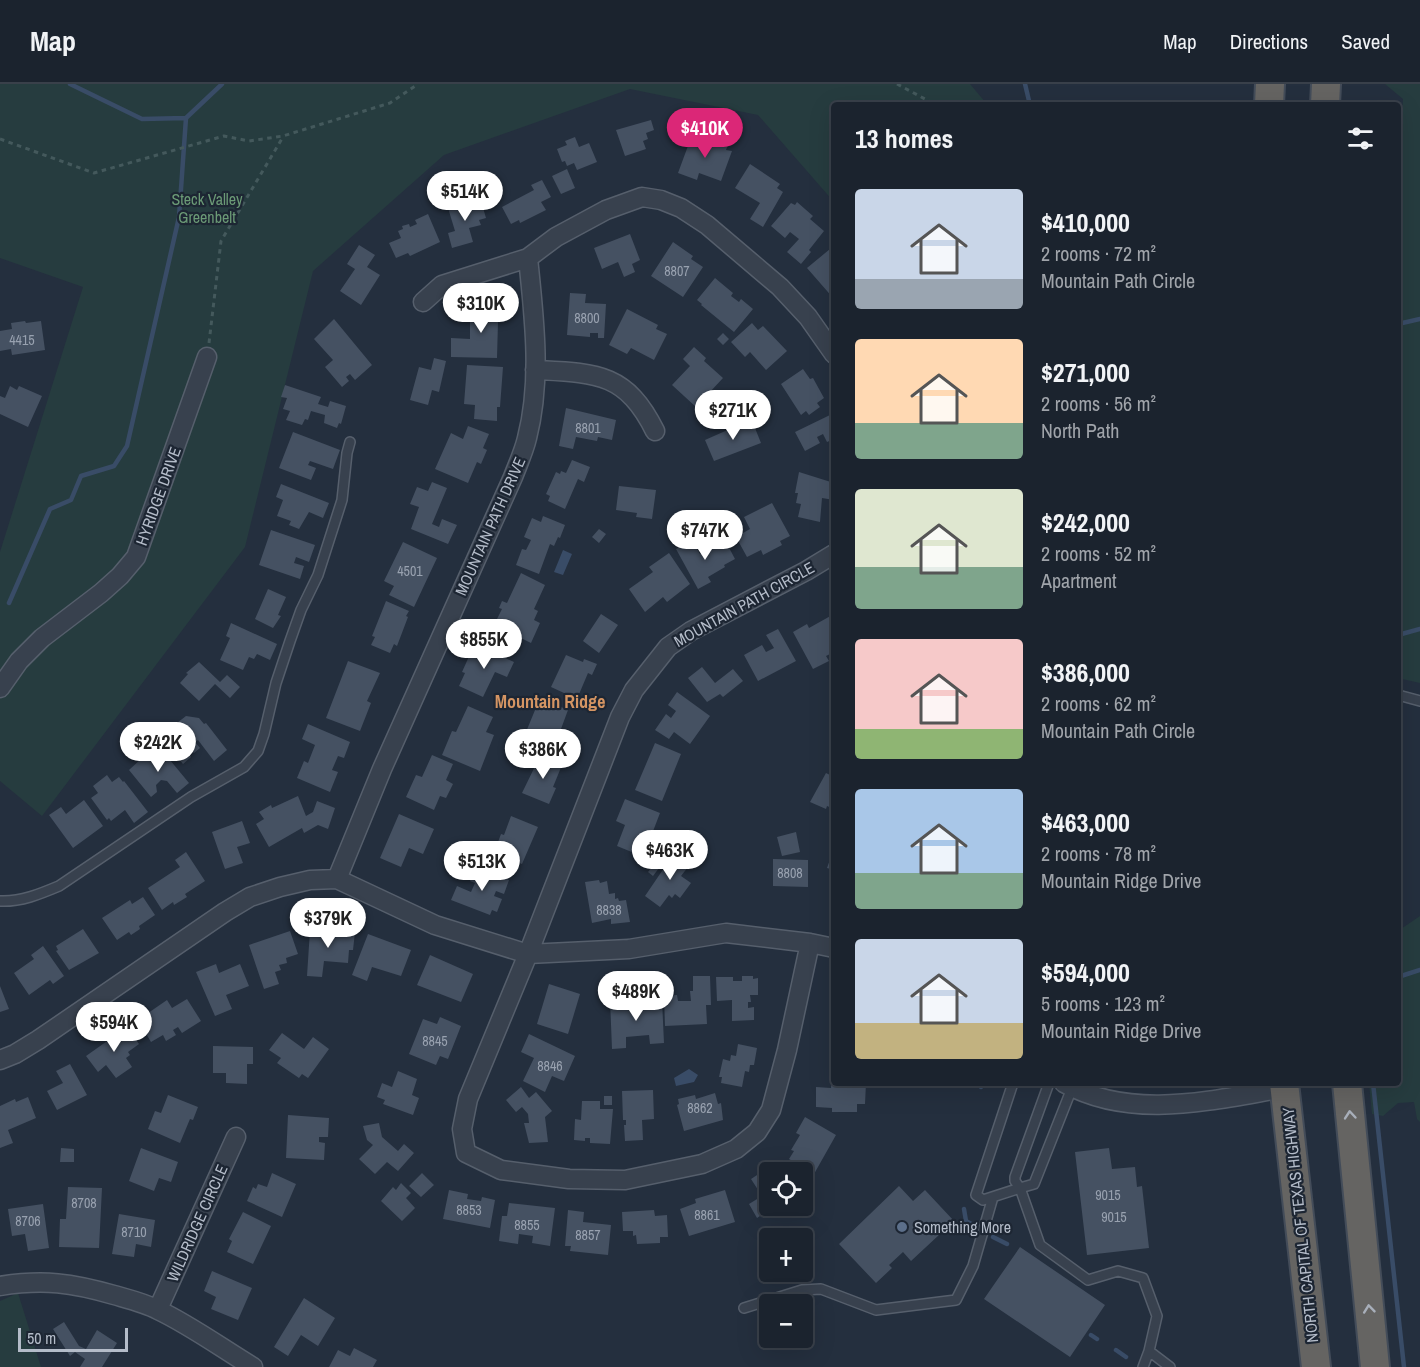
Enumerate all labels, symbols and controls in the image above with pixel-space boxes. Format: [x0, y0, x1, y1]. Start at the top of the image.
text: Map [30, 22, 76, 60]
text: Map [1163, 27, 1197, 56]
text: Directions [1230, 27, 1308, 56]
text: Saved [1341, 27, 1390, 56]
pin: $410K [663, 108, 747, 159]
text: $410K [681, 114, 729, 141]
text: 13 homes [855, 121, 953, 156]
icon: filters [1344, 122, 1377, 155]
pin: $514K [423, 171, 507, 222]
text: $514K [441, 177, 489, 204]
park label: Steck Valley Greenbelt [171, 188, 243, 228]
text: $410,000 [1041, 205, 1130, 240]
icon: home [903, 213, 975, 285]
text: 2 rooms · 72 m² [1041, 240, 1156, 267]
house number: 8807 [664, 262, 690, 280]
text: Mountain Path Circle [1041, 267, 1195, 294]
pin: $310K [439, 283, 523, 334]
text: $310K [457, 289, 505, 316]
house number: 8800 [574, 309, 600, 327]
house number: 4415 [9, 331, 35, 349]
text: $271,000 [1041, 355, 1130, 390]
icon: home [903, 363, 975, 435]
pin: $271K [691, 390, 775, 441]
text: 2 rooms · 56 m² [1041, 390, 1156, 417]
text: $271K [709, 396, 757, 423]
text: North Path [1041, 417, 1119, 444]
house number: 8801 [575, 419, 601, 437]
street label: HYRIDGE DRIVE [130, 444, 186, 548]
street label: MOUNTAIN PATH DRIVE [450, 453, 530, 599]
text: $242,000 [1041, 505, 1130, 540]
pin: $747K [663, 510, 747, 561]
icon: home [903, 513, 975, 585]
text: $747K [681, 516, 729, 543]
text: 2 rooms · 52 m² [1041, 540, 1156, 567]
street label: MOUNTAIN PATH CIRCLE [670, 556, 818, 652]
house number: 4501 [397, 562, 423, 580]
text: Apartment [1041, 567, 1117, 594]
pin: $855K [442, 619, 526, 670]
text: $855K [460, 625, 508, 652]
text: $386,000 [1041, 655, 1130, 690]
icon: home [903, 663, 975, 735]
district label: Mountain Ridge [495, 689, 605, 714]
text: 2 rooms · 62 m² [1041, 690, 1156, 717]
text: Mountain Path Circle [1041, 717, 1195, 744]
pin: $242K [116, 722, 200, 773]
text: $242K [134, 728, 182, 755]
pin: $386K [501, 729, 585, 780]
text: $386K [519, 735, 567, 762]
text: $463,000 [1041, 805, 1130, 840]
icon: home [903, 813, 975, 885]
pin: $463K [628, 830, 712, 881]
text: $463K [646, 836, 694, 863]
text: 2 rooms · 78 m² [1041, 840, 1156, 867]
pin: $513K [440, 841, 524, 892]
text: $513K [458, 847, 506, 874]
house number: 8808 [777, 864, 803, 882]
text: Mountain Ridge Drive [1041, 867, 1201, 894]
pin: $379K [286, 898, 370, 949]
house number: 8838 [596, 901, 622, 919]
text: $379K [304, 904, 352, 931]
text: $594,000 [1041, 955, 1130, 990]
icon: home [903, 963, 975, 1035]
pin: $489K [594, 971, 678, 1022]
text: $489K [612, 977, 660, 1004]
text: 5 rooms · 123 m² [1041, 990, 1165, 1017]
pin: $594K [72, 1002, 156, 1053]
text: $594K [90, 1008, 138, 1035]
text: Mountain Ridge Drive [1041, 1017, 1201, 1044]
house number: 8845 [422, 1032, 448, 1050]
house number: 8846 [537, 1057, 563, 1075]
house number: 8862 [687, 1099, 713, 1117]
street label: NORTH CAPITAL OF TEXAS HIGHWAY [1277, 1106, 1323, 1344]
one-way arrow [1344, 1110, 1357, 1119]
street label: WILDRIDGE CIRCLE [161, 1161, 233, 1285]
map controls [759, 1162, 813, 1348]
button: locate [759, 1162, 813, 1216]
house number: 9015 [1095, 1186, 1121, 1204]
house number: 8708 [71, 1194, 97, 1212]
house number: 8853 [456, 1201, 482, 1219]
house number: 8861 [694, 1206, 720, 1224]
house number: 9015 [1101, 1208, 1127, 1226]
house number: 8706 [15, 1212, 41, 1230]
house number: 8855 [514, 1216, 540, 1234]
place label: Something More [914, 1216, 1011, 1238]
marker: Something More [895, 1220, 909, 1234]
house number: 8710 [121, 1223, 147, 1241]
house number: 8857 [575, 1226, 601, 1244]
button: + [759, 1228, 813, 1282]
button: − [759, 1294, 813, 1348]
one-way arrow [1363, 1304, 1376, 1313]
scale bar [18, 1325, 128, 1352]
text: 50 m [27, 1327, 56, 1349]

